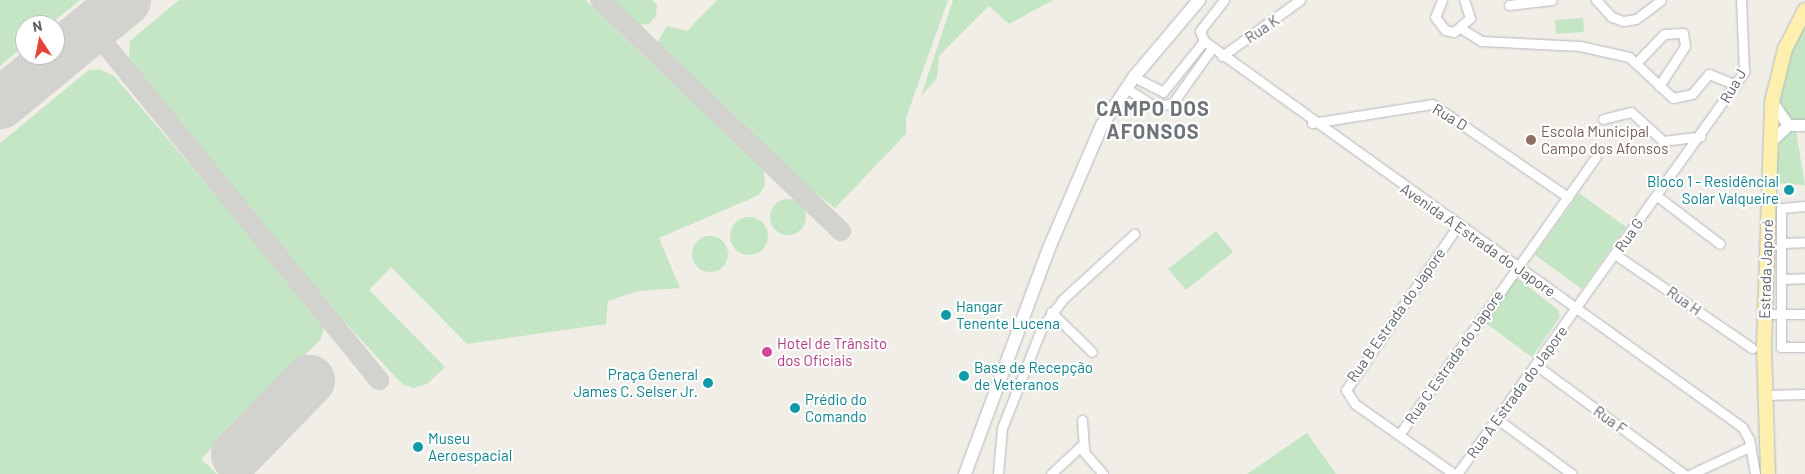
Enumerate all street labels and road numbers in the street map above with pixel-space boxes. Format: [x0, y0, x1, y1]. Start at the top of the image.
street label: Rua K [1242, 11, 1282, 47]
street label: Rua J [1716, 66, 1750, 106]
street label: Rua D [1429, 100, 1471, 134]
street label: Avenida A Estrada do Japore [1397, 179, 1559, 301]
street label: Rua G [1611, 215, 1647, 255]
street label: Estrada Japoré [1755, 219, 1777, 319]
street label: Rua B Estrada do Japore [1343, 245, 1449, 385]
street label: Rua H [1663, 283, 1705, 319]
street label: Rua C Estrada do Japore [1401, 287, 1507, 427]
street label: Rua A Estrada do Japore [1463, 322, 1571, 462]
street label: Rua F [1590, 402, 1630, 438]

